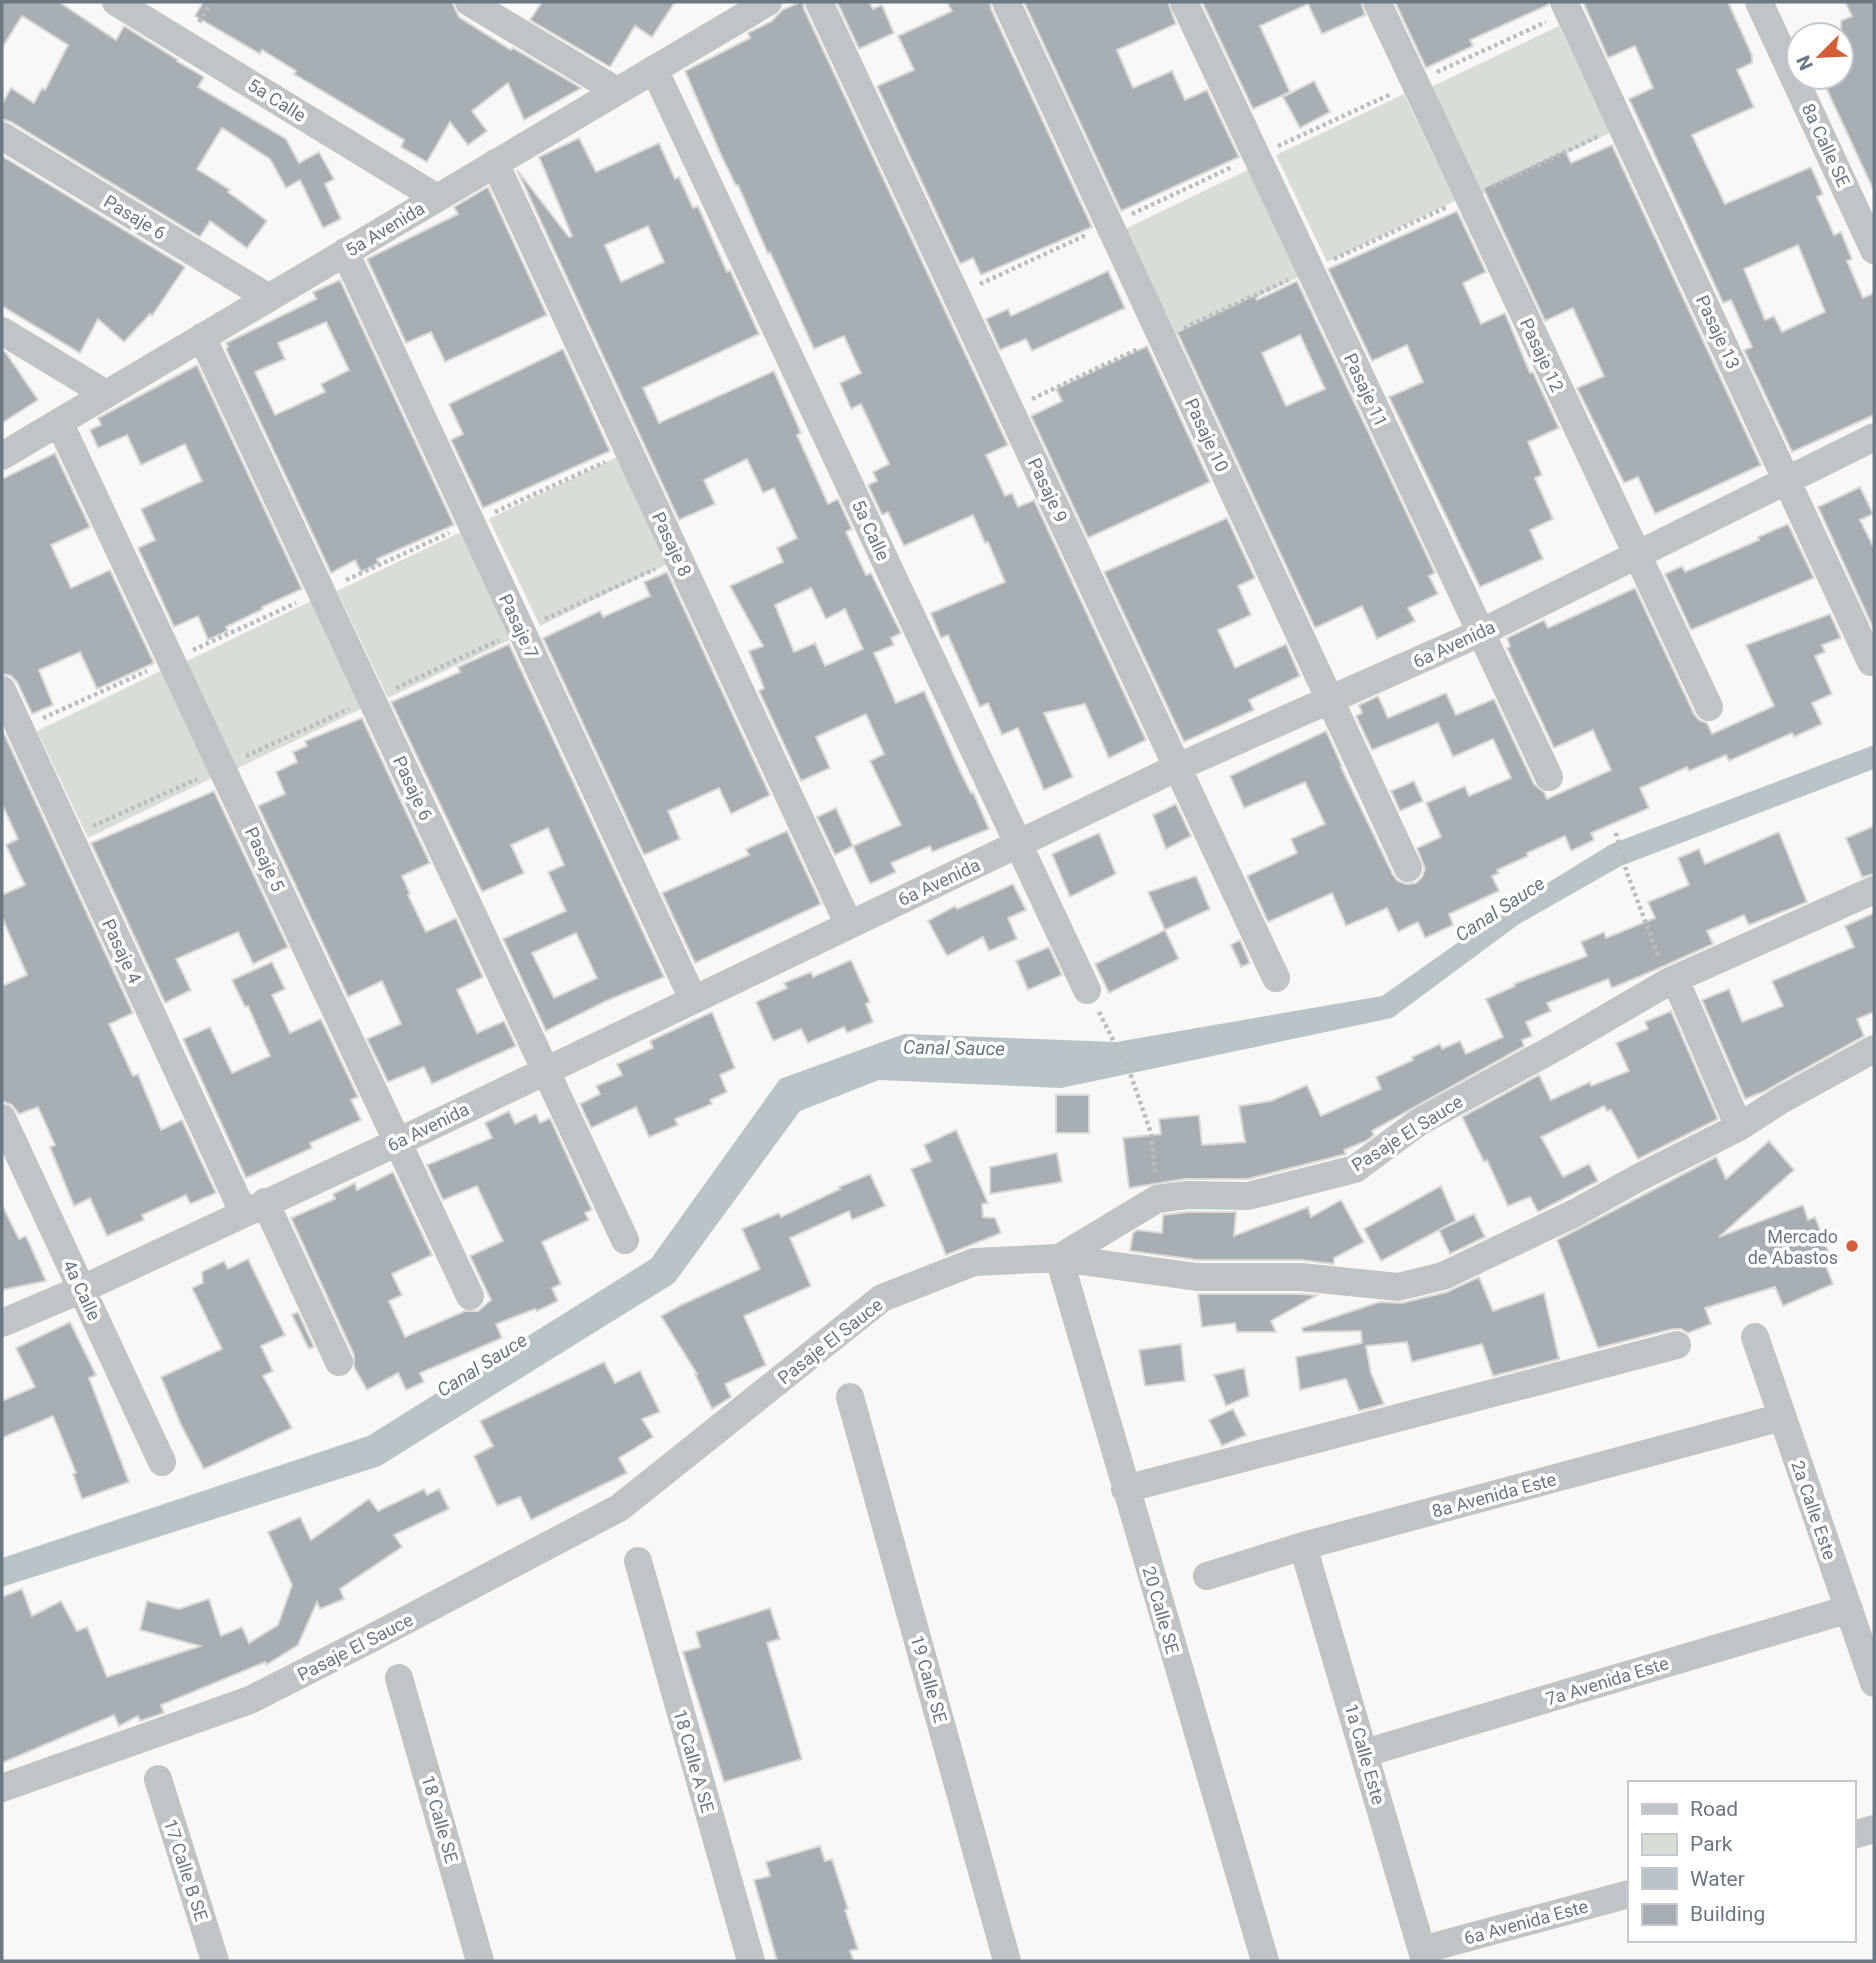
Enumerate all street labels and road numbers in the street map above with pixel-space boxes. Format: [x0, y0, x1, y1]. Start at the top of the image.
street label: 5a Calle [244, 74, 310, 126]
street label: 8a Calle SE [1798, 100, 1854, 190]
street label: Pasaje 6 [100, 190, 170, 244]
street label: 5a Avenida [342, 197, 428, 261]
street label: Pasaje 13 [1692, 292, 1744, 372]
street label: Pasaje 12 [1516, 315, 1568, 395]
street label: Pasaje 11 [1340, 350, 1392, 430]
street label: Pasaje 10 [1181, 395, 1233, 475]
street label: Pasaje 9 [1024, 454, 1072, 526]
street label: 5a Calle [848, 496, 894, 564]
street label: Pasaje 8 [648, 508, 696, 580]
street label: Pasaje 7 [495, 590, 543, 662]
street label: 6a Avenida [1410, 616, 1498, 672]
street label: Pasaje 6 [389, 752, 437, 824]
street label: Pasaje 5 [241, 823, 289, 895]
street label: 6a Avenida [895, 854, 983, 910]
street label: Pasaje 4 [98, 915, 146, 987]
street label: Pasaje El Sauce [1348, 1090, 1466, 1176]
street label: 6a Avenida [384, 1098, 472, 1156]
street label: 4a Calle [59, 1256, 105, 1324]
street label: Pasaje El Sauce [774, 1294, 886, 1388]
street label: 2a Calle Este [1787, 1458, 1841, 1562]
street label: 8a Avenida Este [1430, 1468, 1558, 1522]
street label: 20 Calle SE [1139, 1564, 1183, 1656]
street label: Pasaje El Sauce [294, 1609, 416, 1685]
street label: 19 Calle SE [907, 1633, 951, 1725]
street label: 7a Avenida Este [1543, 1652, 1671, 1710]
street label: 1a Calle Este [1341, 1701, 1389, 1807]
street label: 18 Calle A SE [669, 1707, 719, 1815]
street label: 18 Calle SE [418, 1773, 462, 1865]
street label: 17 Calle B SE [160, 1817, 212, 1923]
street label: 6a Avenida Este [1462, 1895, 1590, 1949]

